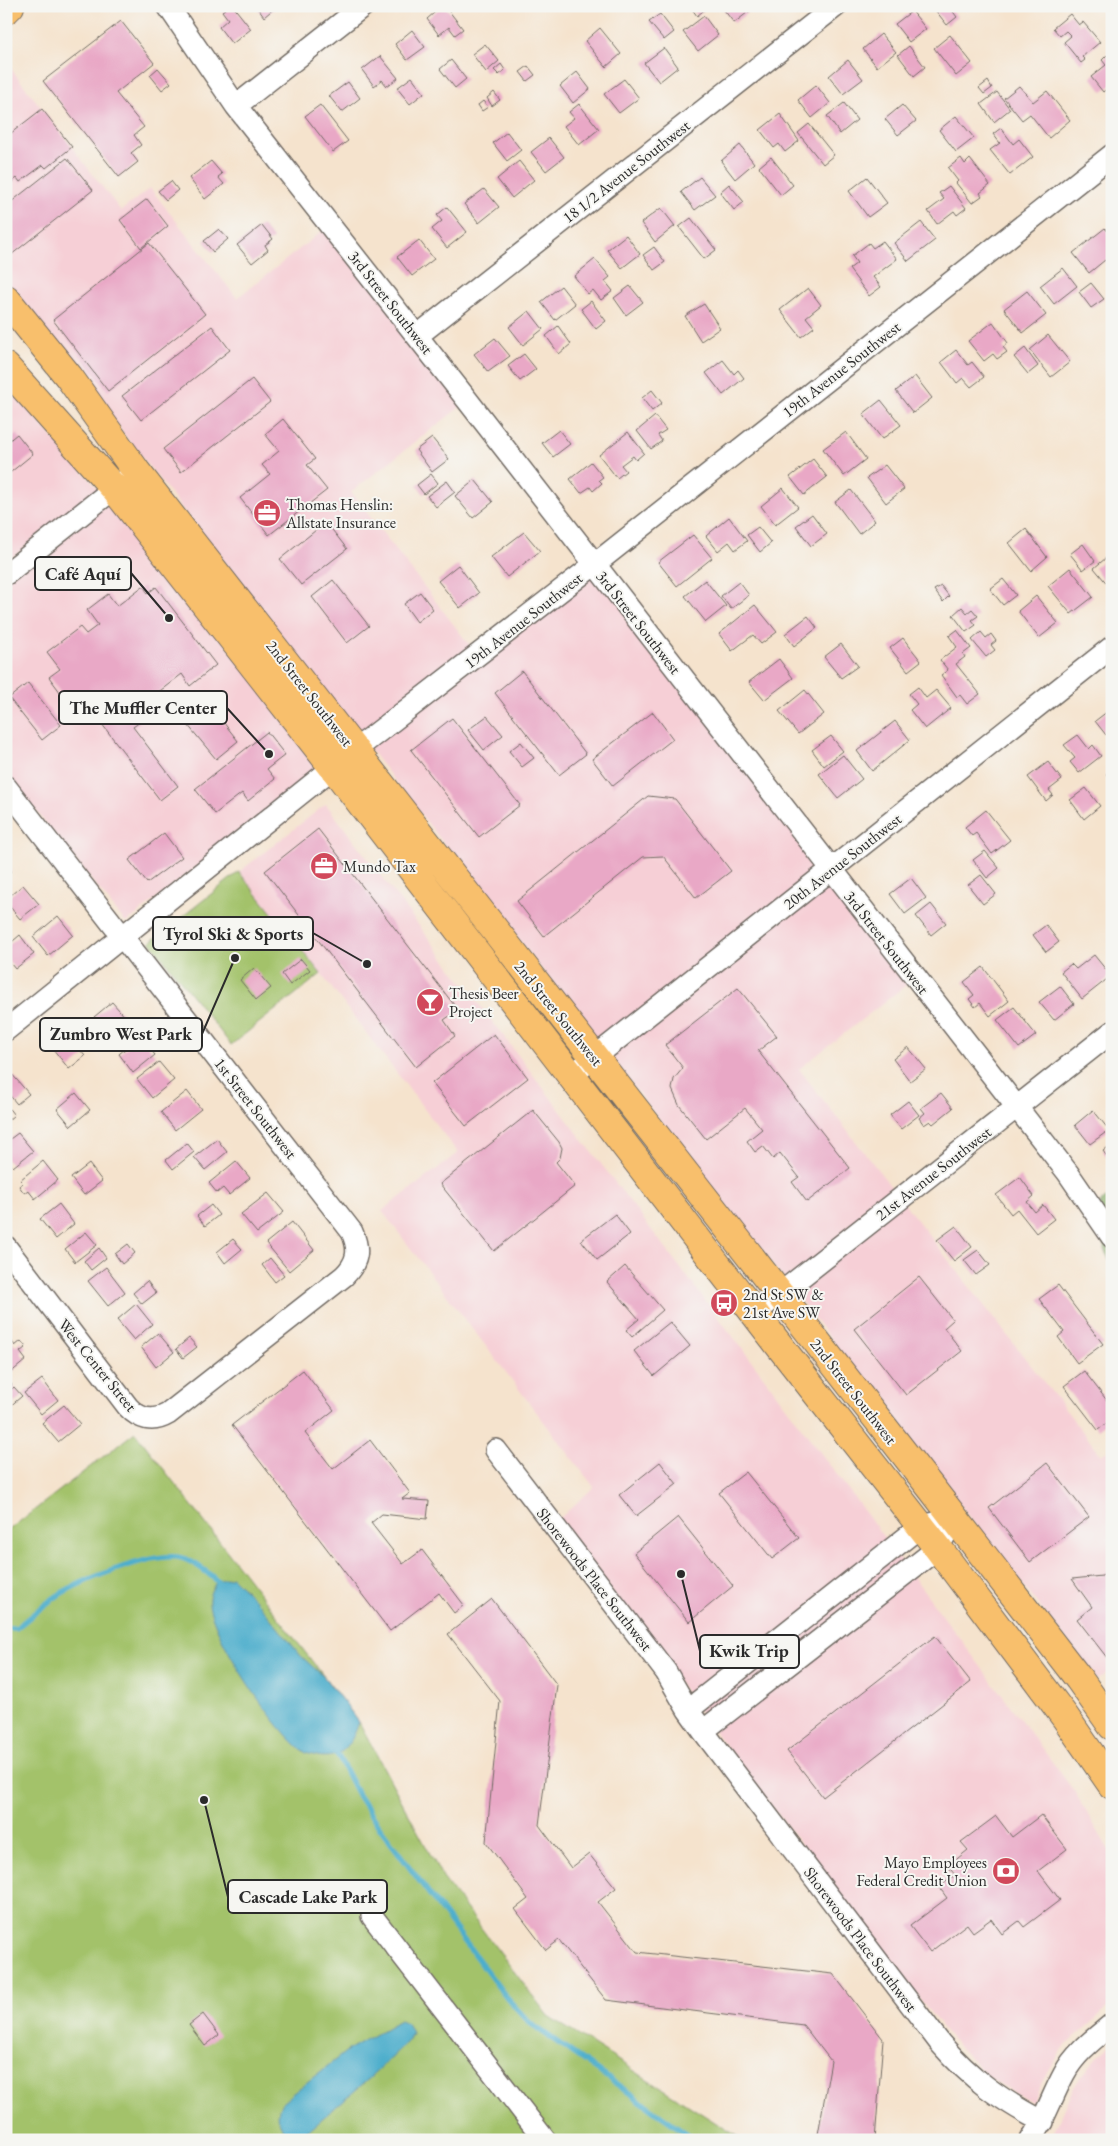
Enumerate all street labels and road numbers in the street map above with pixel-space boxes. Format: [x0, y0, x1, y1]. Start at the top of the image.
street label: 18 1/2 Avenue Southwest [558, 115, 694, 228]
street label: 3rd Street Southwest [343, 246, 438, 359]
street label: 19th Avenue Southwest [778, 317, 905, 422]
street label: 3rd Street Southwest [591, 566, 686, 679]
street label: 19th Avenue Southwest [460, 568, 587, 673]
street label: 2nd Street Southwest [261, 636, 358, 751]
street label: 20th Avenue Southwest [779, 809, 906, 914]
street label: 3rd Street Southwest [839, 886, 934, 999]
street label: 2nd Street Southwest [510, 956, 608, 1070]
street label: 1st Street Southwest [209, 1053, 302, 1163]
street label: 21st Avenue Southwest [871, 1122, 996, 1225]
street label: West Center Street [54, 1315, 142, 1416]
street label: 2nd Street Southwest [805, 1334, 902, 1449]
street label: Shorewoods Place Southwest [532, 1503, 657, 1655]
street label: Shorewoods Place Southwest [799, 1863, 922, 2016]

